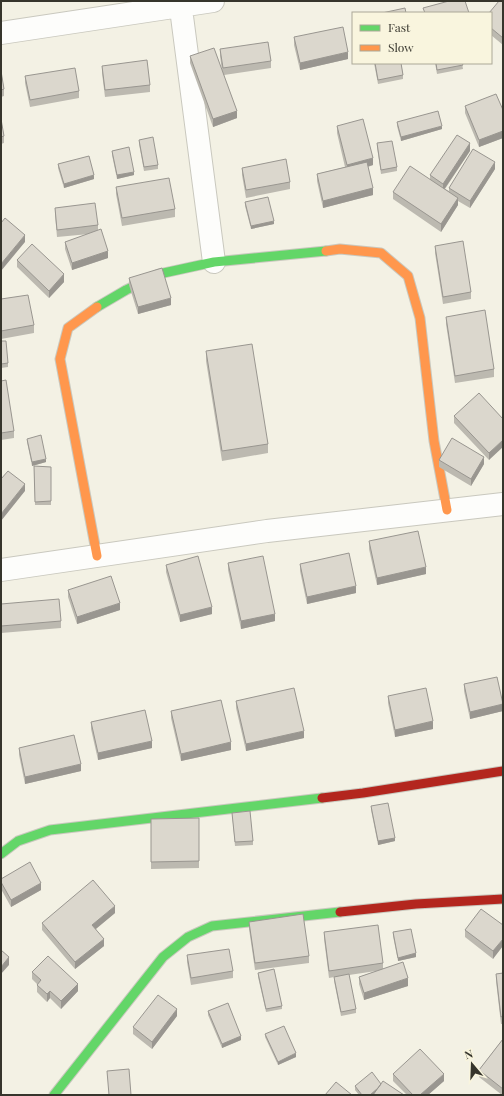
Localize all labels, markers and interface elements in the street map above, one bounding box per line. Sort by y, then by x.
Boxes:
legend [352,12,492,64]
text: Fast [388,19,411,35]
text: Slow [388,39,414,55]
north arrow [452,1044,492,1084]
text: N [462,1046,475,1062]

